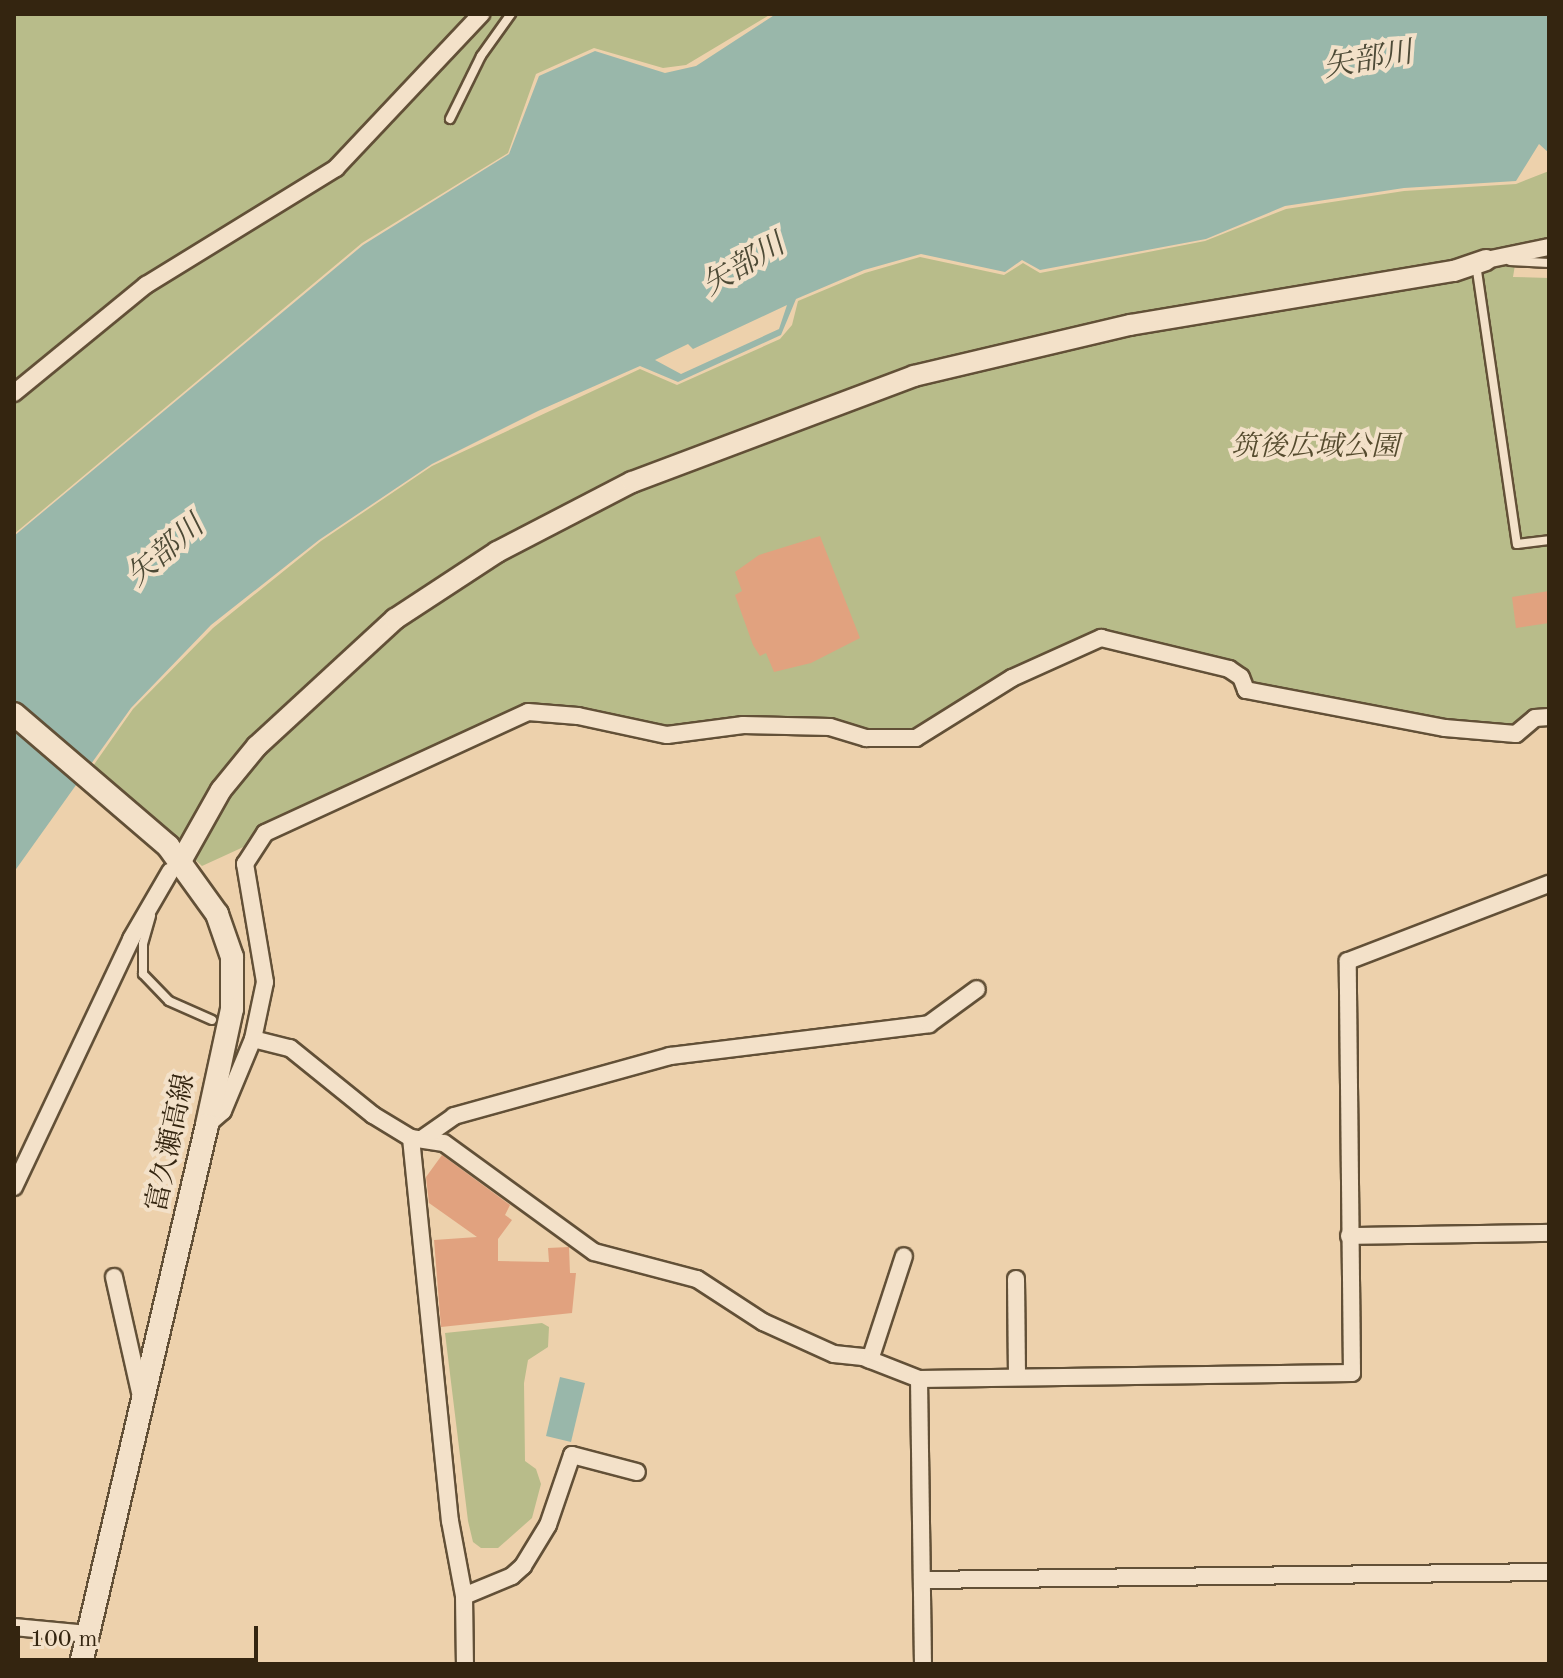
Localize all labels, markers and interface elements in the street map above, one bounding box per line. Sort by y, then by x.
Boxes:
water label: 矢部川 [1321,35,1415,87]
water label: 矢部川 [696,227,792,305]
park label: 筑後広域公園 [1231,431,1399,465]
water label: 矢部川 [120,509,212,595]
street label: 富久瀬高線 [141,1071,203,1215]
scale bar [20,1610,262,1660]
text: 100 m [30,1628,98,1652]

